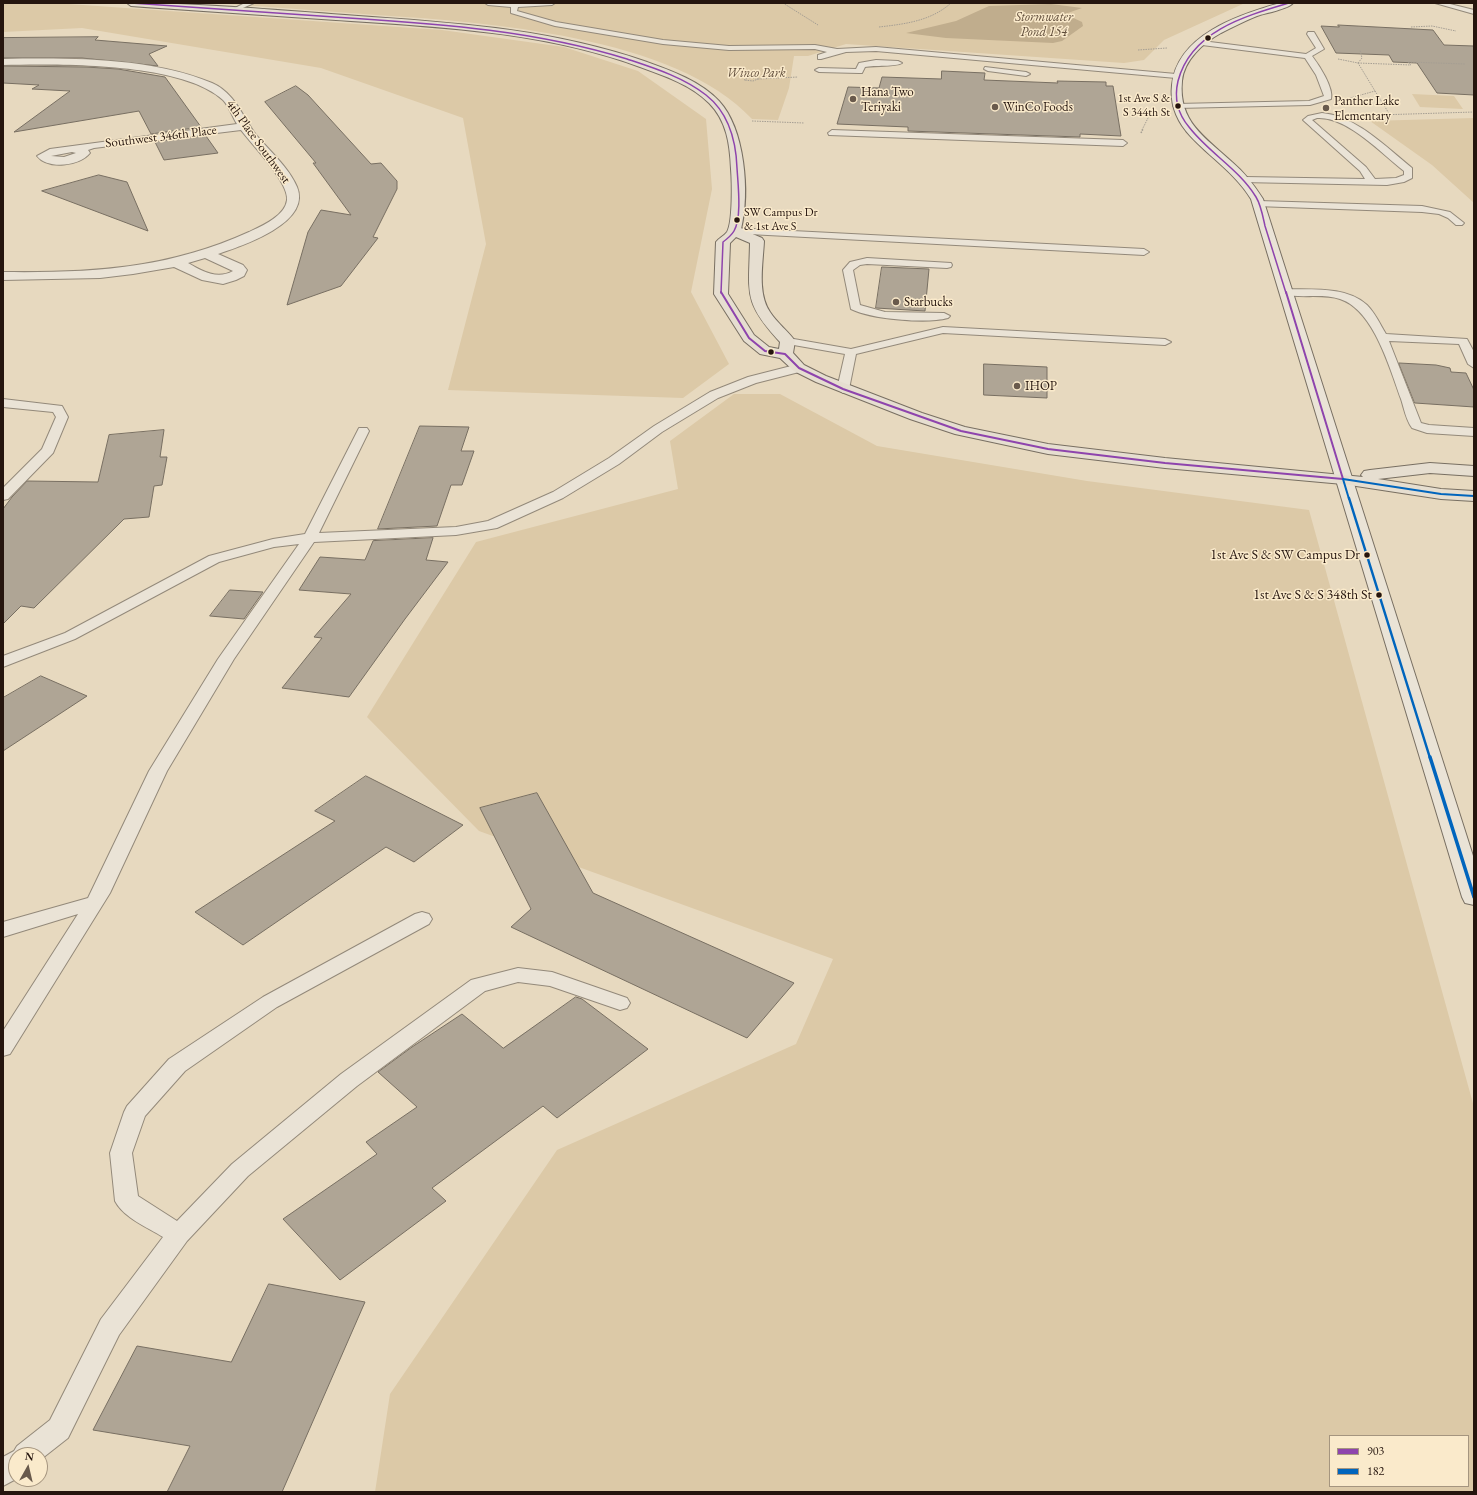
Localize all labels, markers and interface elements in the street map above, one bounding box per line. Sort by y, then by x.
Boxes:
water label: Stormwater Pond 154 [1015,9,1073,40]
unlabelled marker [1203,33,1213,43]
park label: Winco Park [726,65,786,81]
place label: Hana Two Teriyaki [861,84,914,115]
place label: 1st Ave S & S 344th St [1118,92,1170,120]
place label: Panther Lake Elementary [1334,93,1399,124]
marker: Hana Two Teriyaki [848,94,858,104]
street label: 4th Place Southwest [222,97,294,187]
place label: WinCo Foods [1003,99,1073,115]
marker: 1st Ave S & S 344th St [1173,101,1183,111]
marker: WinCo Foods [990,102,1000,112]
marker: Panther Lake Elementary [1321,103,1331,113]
street label: Southwest 346th Place [104,122,218,152]
place label: SW Campus Dr & 1st Ave S [744,206,817,234]
marker: SW Campus Dr & 1st Ave S [732,215,742,225]
place label: Starbucks [904,294,953,310]
marker: Starbucks [891,297,901,307]
unlabelled marker [766,347,776,357]
place label: IHOP [1025,378,1057,394]
marker: IHOP [1012,381,1022,391]
place label: 1st Ave S & SW Campus Dr [1210,547,1360,563]
marker: 1st Ave S & SW Campus Dr [1362,550,1372,560]
place label: 1st Ave S & S 348th St [1253,587,1372,603]
marker: 1st Ave S & S 348th St [1374,590,1384,600]
legend [1329,1435,1469,1487]
text: 903 [1367,1443,1384,1459]
north arrow [8,1447,48,1487]
text: N [24,1449,35,1464]
text: 182 [1367,1463,1384,1479]

